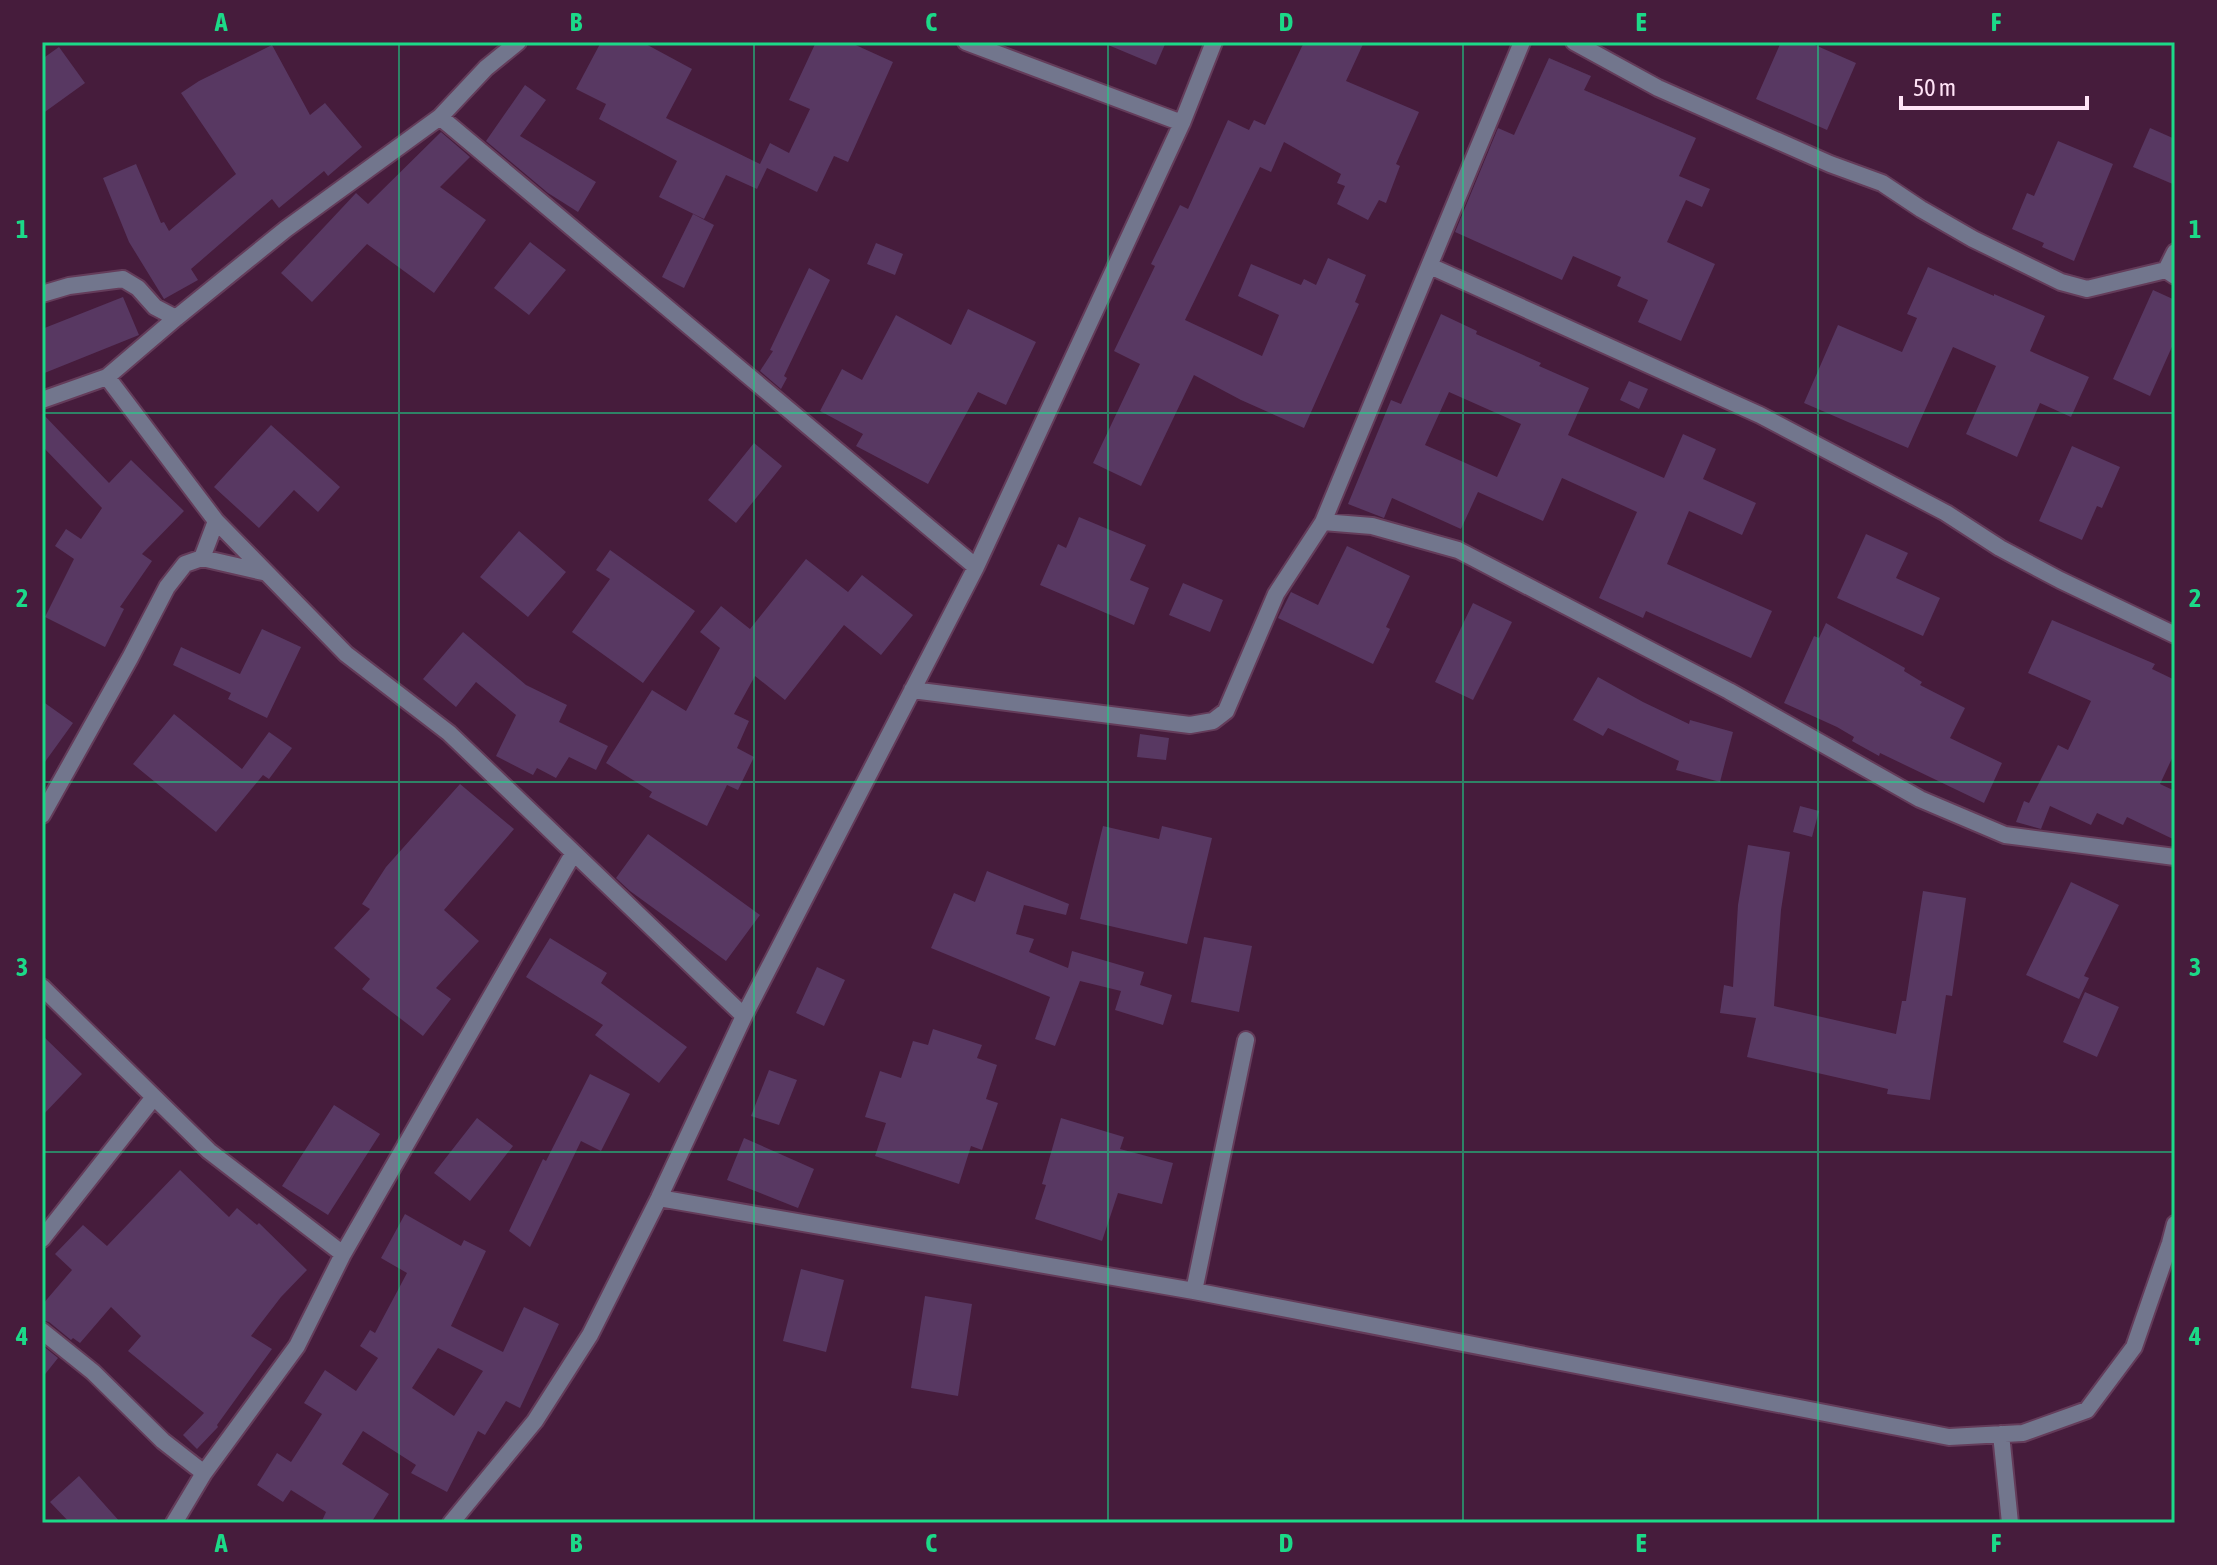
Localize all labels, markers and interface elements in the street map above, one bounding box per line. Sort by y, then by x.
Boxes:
text: A [214,7,228,37]
text: B [570,7,583,37]
text: C [925,7,937,37]
text: D [1279,7,1293,37]
text: E [1635,7,1647,37]
text: F [1991,7,2002,37]
scale bar [1901,60,2087,110]
text: 50 m [1913,74,1956,101]
text: 1 [16,214,28,244]
text: 1 [2189,214,2201,244]
text: 2 [16,583,28,613]
text: 2 [2189,583,2201,613]
text: 3 [16,952,28,982]
text: 3 [2189,952,2201,982]
text: 4 [15,1321,28,1351]
text: 4 [2188,1321,2201,1351]
text: A [214,1528,228,1558]
text: B [570,1528,583,1558]
text: C [925,1528,937,1558]
text: D [1279,1528,1293,1558]
text: E [1635,1528,1647,1558]
text: F [1991,1528,2002,1558]

